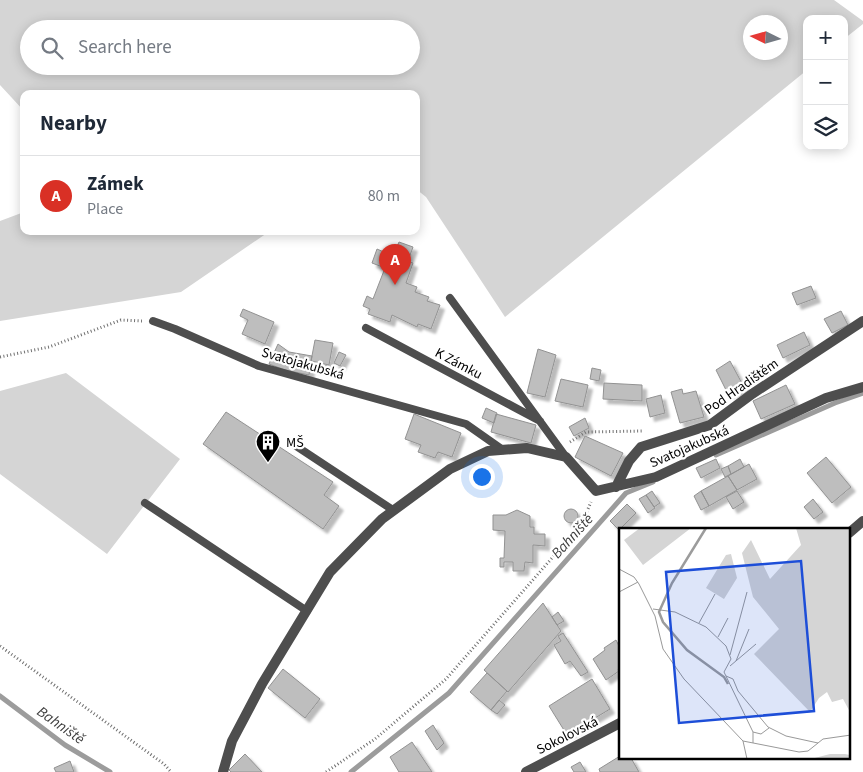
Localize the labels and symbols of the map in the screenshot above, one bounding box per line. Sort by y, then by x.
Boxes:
north arrow [743,15,788,60]
pin: A [379,244,411,285]
street label: Svatojakubská [259,343,346,385]
street label: K Zámku [431,343,486,385]
street label: Pod Hradištěm [700,354,783,420]
street label: Svatojakubská [646,420,732,473]
building icon: MŠ [255,429,281,463]
place label: MŠ [286,433,304,453]
your location [469,464,495,490]
water label: Bahniště [547,509,599,563]
inset map [619,528,850,760]
water label: Bahniště [33,701,89,750]
street label: Sokolovská [533,712,602,760]

